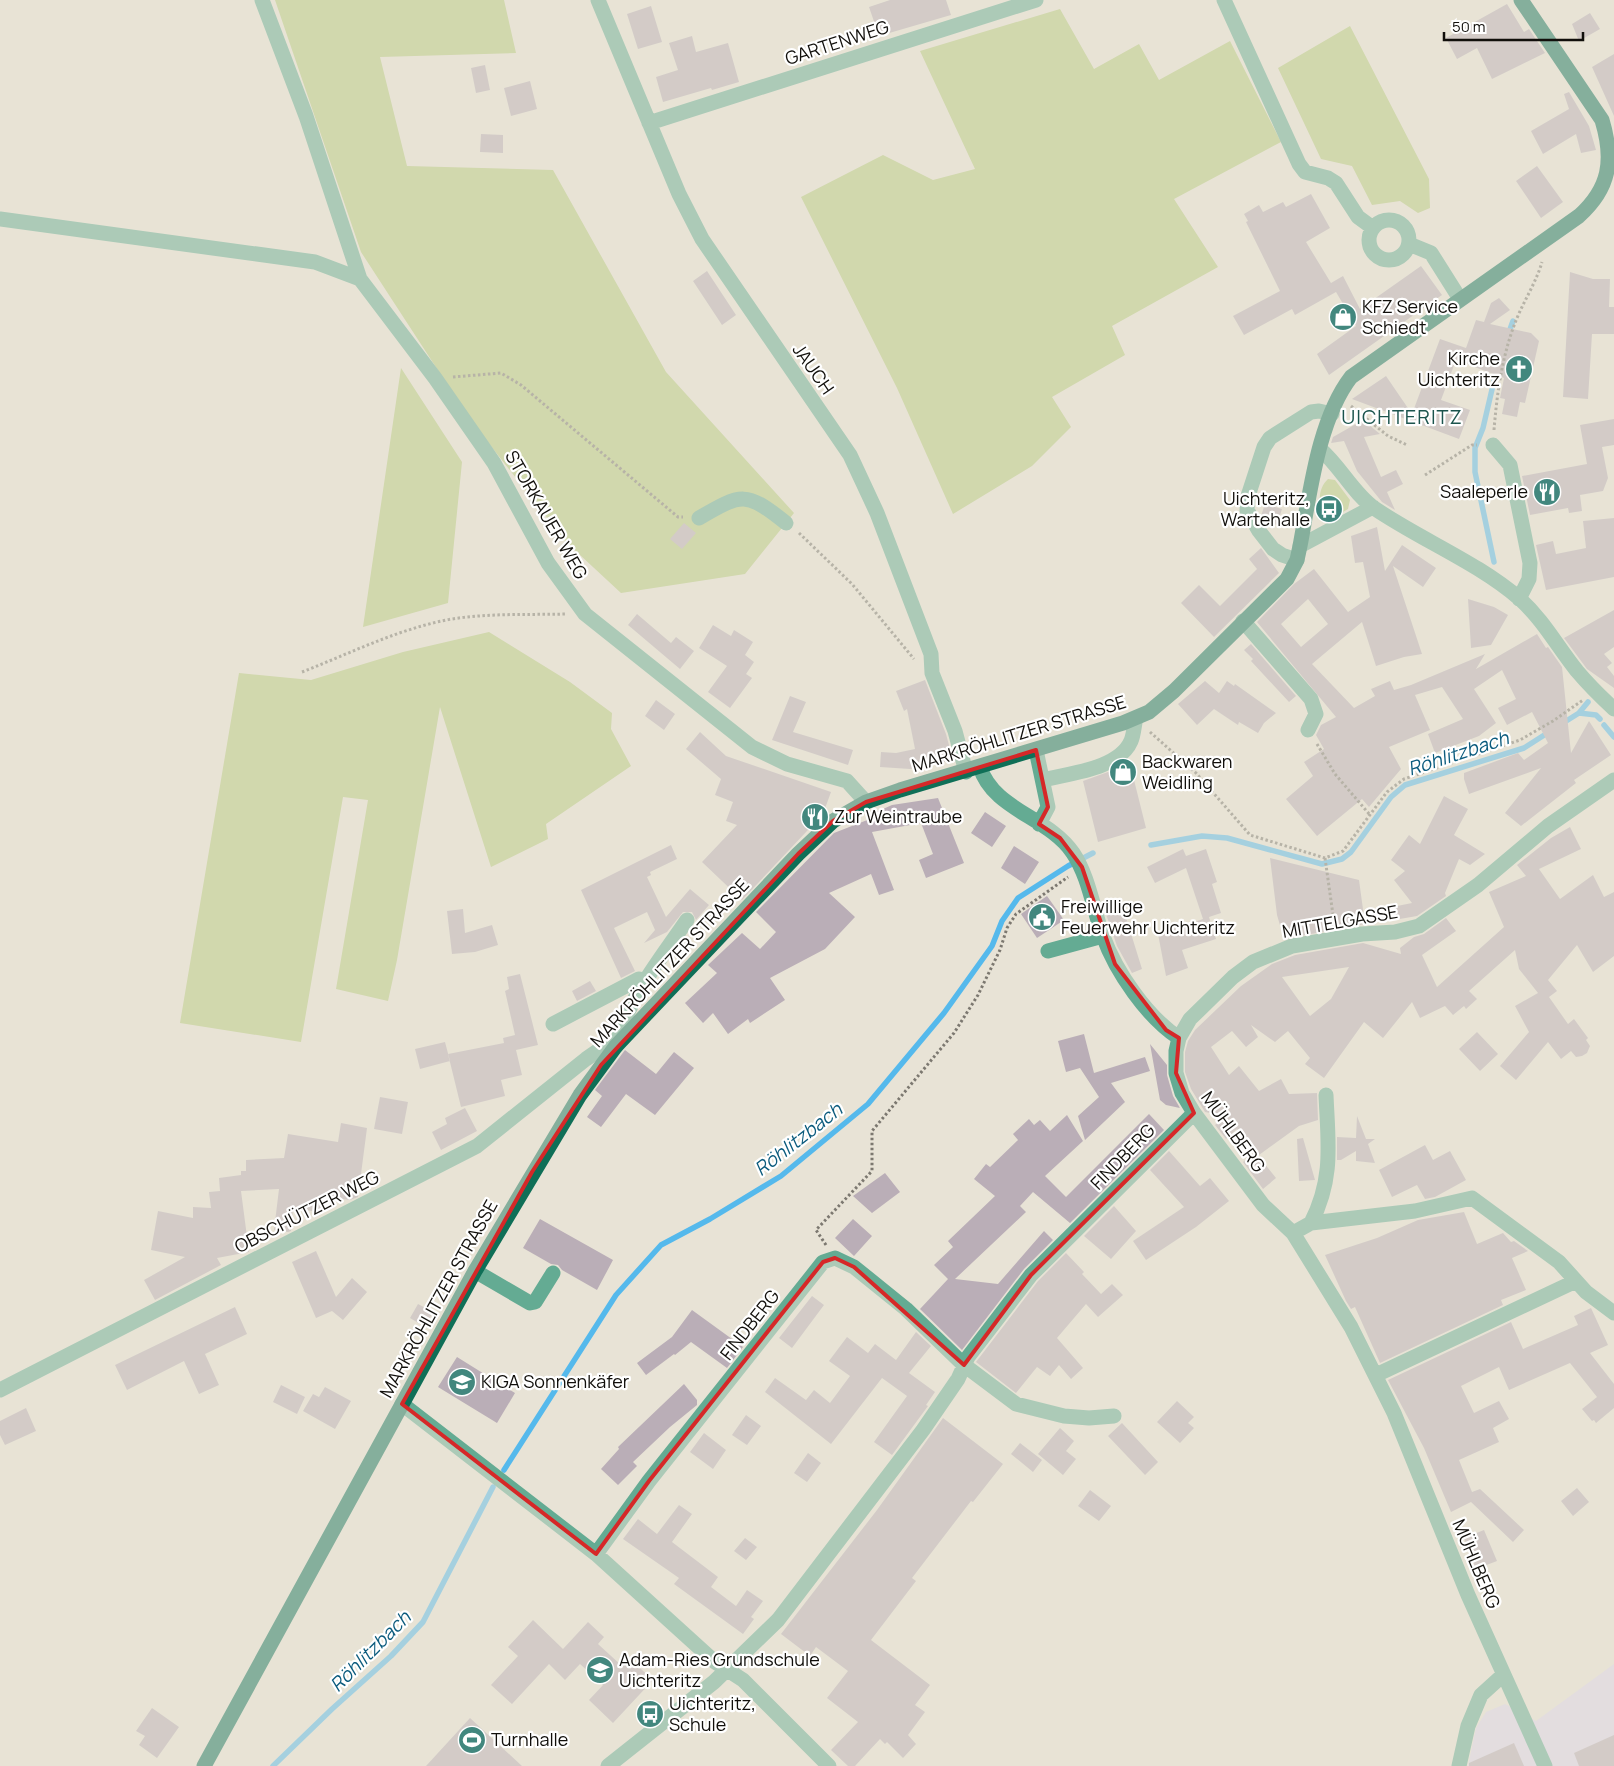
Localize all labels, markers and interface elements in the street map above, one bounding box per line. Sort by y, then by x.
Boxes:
scale bar [1444,10,1583,42]
street label: GARTENWEG [782,14,892,70]
text: 50 m [1452,16,1486,37]
place label: KFZ Service Schiedt [1362,294,1458,339]
shop icon: KFZ Service Schiedt [1328,302,1358,332]
street label: JAUCH [788,338,840,399]
place label: Kirche Uichteritz [1418,346,1500,391]
church icon: Kirche Uichteritz [1504,354,1534,384]
district label: UICHTERITZ [1341,403,1463,430]
street label: STORKAUER WEG [500,446,594,584]
restaurant icon: Saaleperle [1532,477,1562,507]
place label: Saaleperle [1440,479,1528,503]
place label: Uichteritz, Wartehalle [1220,486,1310,531]
bus stop icon: Uichteritz, Wartehalle [1314,494,1344,524]
street label: MARKRÖHLITZER STRASSE [909,689,1129,777]
water label: Röhlitzbach [1404,724,1512,782]
place label: Backwaren Weidling [1142,749,1232,794]
shop icon: Backwaren Weidling [1108,757,1138,787]
restaurant icon: Zur Weintraube [800,802,830,832]
place label: Zur Weintraube [834,804,962,828]
street label: MARKRÖHLITZER STRASSE [585,873,754,1052]
place label: Freiwillige Feuerwehr Uichteritz [1061,894,1235,939]
street label: MITTELGASSE [1280,899,1400,943]
public building icon: Freiwillige Feuerwehr Uichteritz [1027,902,1057,932]
street label: MÜHLBERG [1196,1086,1272,1177]
water label: Röhlitzbach [749,1096,848,1181]
street label: FINDBERG [1085,1118,1160,1194]
street label: OBSCHÜTZER WEG [230,1164,383,1258]
street label: MARKRÖHLITZER STRASSE [374,1195,503,1402]
street label: FINDBERG [714,1284,784,1364]
school or university icon: KIGA Sonnenkäfer [447,1367,477,1397]
place label: KIGA Sonnenkäfer [481,1369,630,1393]
street label: MÜHLBERG [1447,1515,1507,1612]
water label: Röhlitzbach [324,1604,417,1697]
place label: Adam-Ries Grundschule Uichteritz [619,1647,820,1692]
school or university icon: Adam-Ries Grundschule Uichteritz [585,1655,615,1685]
place label: Uichteritz, Schule [669,1691,756,1736]
bus stop icon: Uichteritz, Schule [635,1699,665,1729]
sports icon: Turnhalle [457,1725,487,1755]
place label: Turnhalle [491,1727,568,1751]

